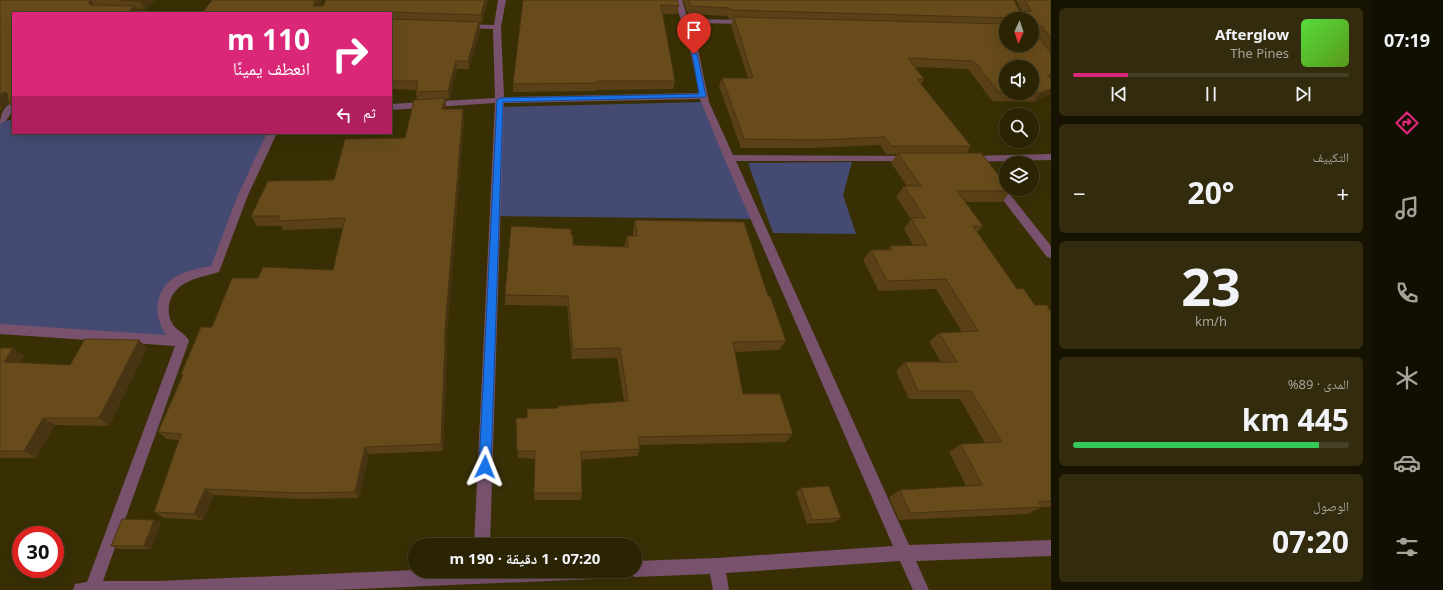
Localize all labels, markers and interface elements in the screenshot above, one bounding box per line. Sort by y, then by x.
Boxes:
north arrow [999,12,1039,52]
map controls [999,12,1039,196]
pin [677,13,711,54]
icon: arrive [683,19,705,41]
text: 110 m [227,20,310,58]
text: Afterglow [1215,24,1289,44]
icon: right [324,28,376,80]
text: 07:19 [1384,28,1430,52]
text: The Pines [1230,44,1289,62]
text: انعطف يمينًا [233,56,310,80]
button: sound [999,60,1039,100]
icon: previous [1108,83,1130,105]
icon: pause [1200,83,1222,105]
icon: next [1292,83,1314,105]
text: ثم [363,102,376,122]
icon: left [333,104,355,126]
button: search [999,108,1039,148]
icon: directions [1393,109,1421,137]
text: التكييف [1313,148,1349,166]
button: layers [999,156,1039,196]
text: 20° [1187,172,1235,213]
text: − [1073,178,1086,208]
text: + [1336,178,1349,208]
icon: music [1393,194,1421,222]
text: 23 [1181,250,1241,321]
icon: phone [1393,279,1421,307]
text: km/h [1195,312,1227,330]
icon: climate [1393,364,1421,392]
text: المدى · 89% [1288,375,1349,393]
text: 445 km [1242,399,1349,440]
position arrow [464,446,506,488]
icon: car [1393,449,1421,477]
text: الوصول [1313,497,1349,515]
text: 07:20 [1272,521,1349,562]
speed limit sign: 30 [12,526,64,578]
icon: filters [1393,533,1421,561]
text: 07:20 · 1 دقيقة · 190 m [450,548,600,568]

